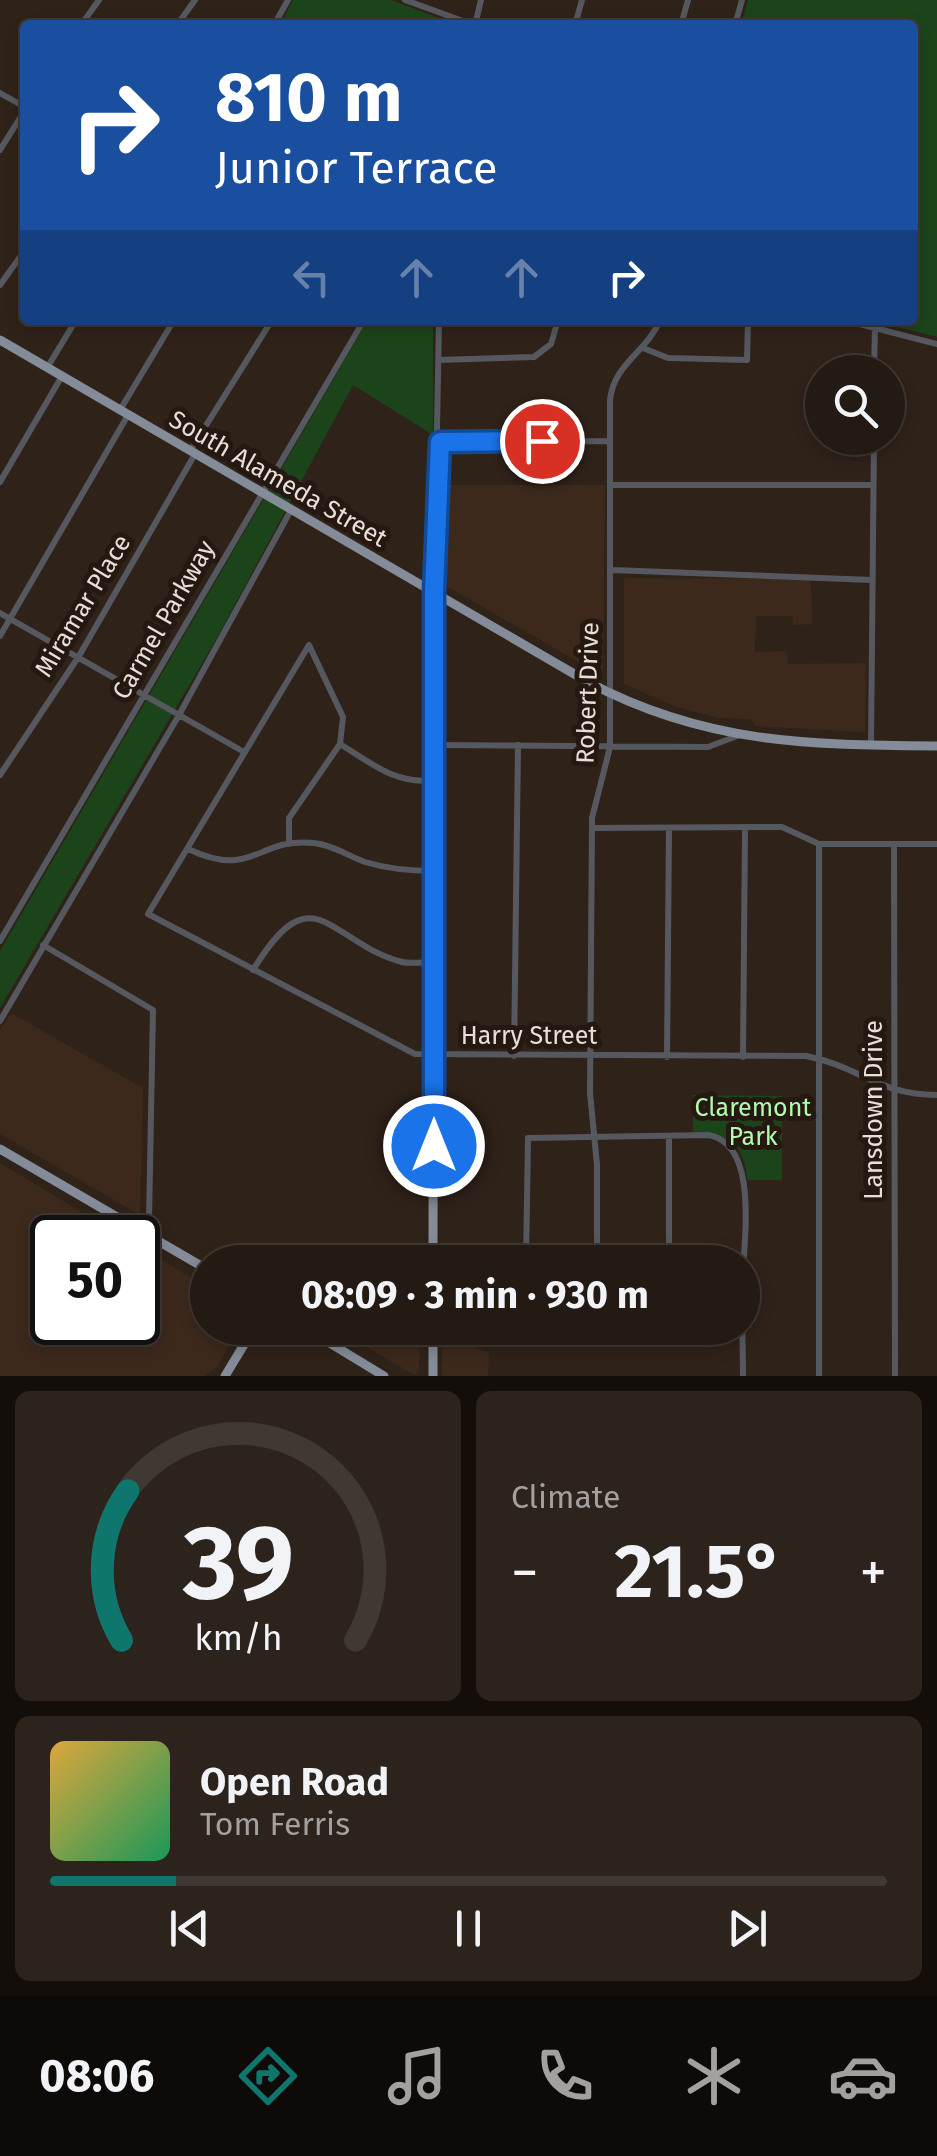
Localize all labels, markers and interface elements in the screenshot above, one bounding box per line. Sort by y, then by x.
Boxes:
text: 810 m [215,56,403,140]
icon: right [50,60,180,190]
text: Junior Terrace [215,141,498,195]
icon: left [284,250,339,305]
icon: ahead [389,250,444,305]
icon: ahead [494,250,549,305]
icon: right [599,250,654,305]
map controls [805,355,905,455]
button: search [805,355,905,455]
pin [500,399,585,484]
street label: South Alameda Street [164,404,393,554]
icon: arrive [515,414,570,469]
street label: Miramar Place [29,530,137,682]
street label: Carmel Parkway [106,535,222,705]
street label: Robert Drive [571,622,605,764]
street label: Lansdown Drive [859,1020,889,1200]
street label: Harry Street [461,1021,598,1051]
park label: Claremont Park [695,1093,812,1152]
position arrow [382,1094,486,1198]
speed limit sign: 50 [30,1215,160,1345]
text: 08:09 · 3 min · 930 m [301,1272,649,1318]
text: Climate [511,1478,620,1516]
text: 39 [181,1501,294,1626]
text: 21.5° [614,1527,784,1617]
text: − [511,1540,539,1606]
text: + [860,1540,887,1606]
text: km/h [194,1617,282,1659]
text: Open Road [200,1759,389,1805]
text: Tom Ferris [200,1805,350,1843]
icon: previous [162,1901,217,1956]
icon: pause [441,1901,496,1956]
icon: next [720,1901,775,1956]
icon: directions [233,2041,303,2111]
icon: music [382,2041,452,2111]
icon: phone [530,2041,600,2111]
icon: climate [679,2041,749,2111]
icon: car [828,2041,898,2111]
text: 08:06 [39,2049,154,2103]

